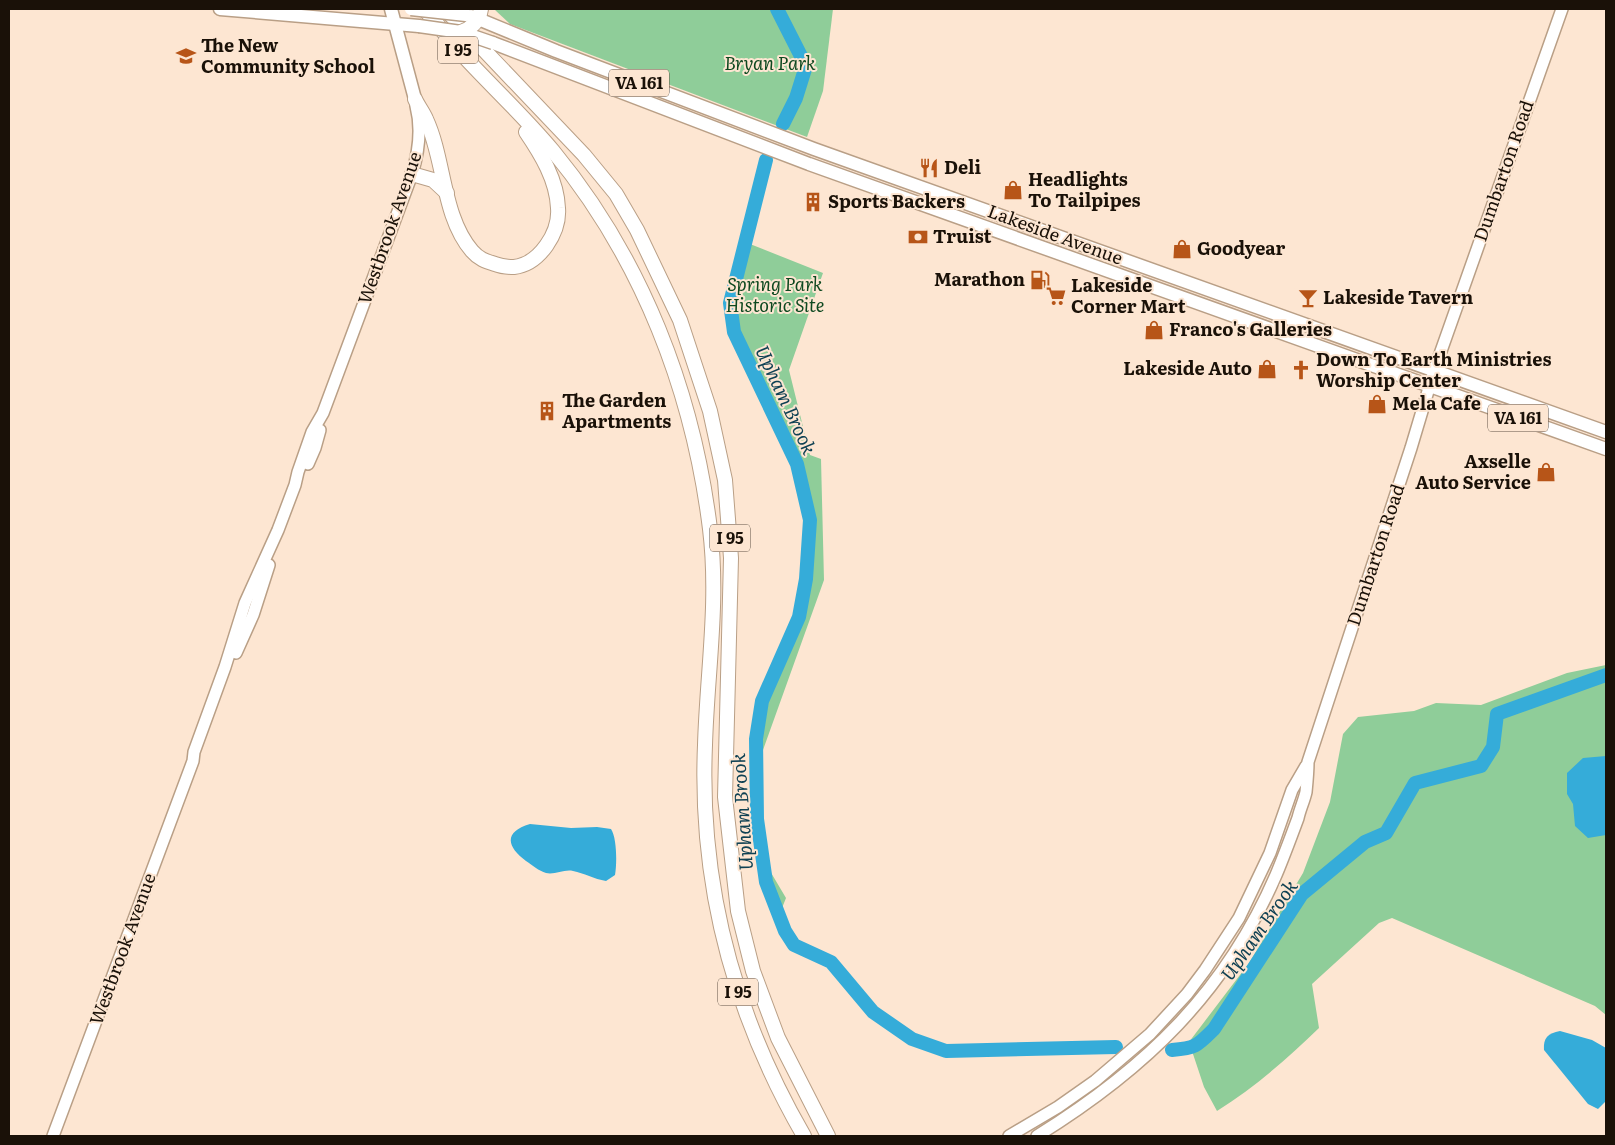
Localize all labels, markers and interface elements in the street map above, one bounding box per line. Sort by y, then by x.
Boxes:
place label: The New Community School [201,31,376,79]
road number: I 95 [438,36,478,64]
school or university icon: The New Community School [175,45,197,67]
park label: Bryan Park [724,49,816,76]
road number: VA 161 [609,70,669,96]
street label: Dumbarton Road [1466,96,1539,245]
street label: Westbrook Avenue [350,147,427,308]
place label: Deli [944,153,982,180]
restaurant icon: Deli [918,157,940,179]
place label: Headlights To Tailpipes [1028,165,1141,213]
shop icon: Headlights To Tailpipes [1002,179,1024,201]
place label: Sports Backers [828,187,965,214]
building icon: Sports Backers [802,191,824,213]
street label: Lakeside Avenue [984,197,1127,271]
place label: Truist [933,222,992,249]
bank icon: Truist [907,226,929,248]
place label: Goodyear [1197,234,1285,261]
shop icon: Goodyear [1171,238,1193,260]
place label: Marathon [934,265,1025,292]
fuel station icon: Marathon [1029,269,1051,291]
park label: Spring Park Historic Site [726,270,824,318]
place label: Lakeside Corner Mart [1071,271,1186,319]
place label: Lakeside Tavern [1323,283,1474,310]
supermarket icon: Lakeside Corner Mart [1045,285,1067,307]
bar icon: Lakeside Tavern [1297,287,1319,309]
place label: Franco's Galleries [1169,315,1332,342]
shop icon: Franco's Galleries [1143,319,1165,341]
water label: Upham Brook [749,340,825,459]
place label: Down To Earth Ministries Worship Center [1316,345,1551,393]
place label: Lakeside Auto [1123,354,1252,381]
shop icon: Lakeside Auto [1256,358,1278,380]
church icon: Down To Earth Ministries Worship Center [1290,359,1312,381]
place label: The Garden Apartments [562,386,671,434]
place label: Mela Cafe [1392,389,1481,416]
shop icon: Mela Cafe [1366,393,1388,415]
building icon: The Garden Apartments [536,400,558,422]
road number: VA 161 [1488,404,1548,432]
place label: Axselle Auto Service [1415,447,1531,495]
shop icon: Axselle Auto Service [1535,461,1557,483]
street label: Dumbarton Road [1339,480,1410,629]
road number: I 95 [710,524,750,552]
water label: Upham Brook [723,752,759,872]
street label: Westbrook Avenue [82,869,162,1028]
water label: Upham Brook [1213,873,1304,986]
road number: I 95 [718,979,758,1006]

